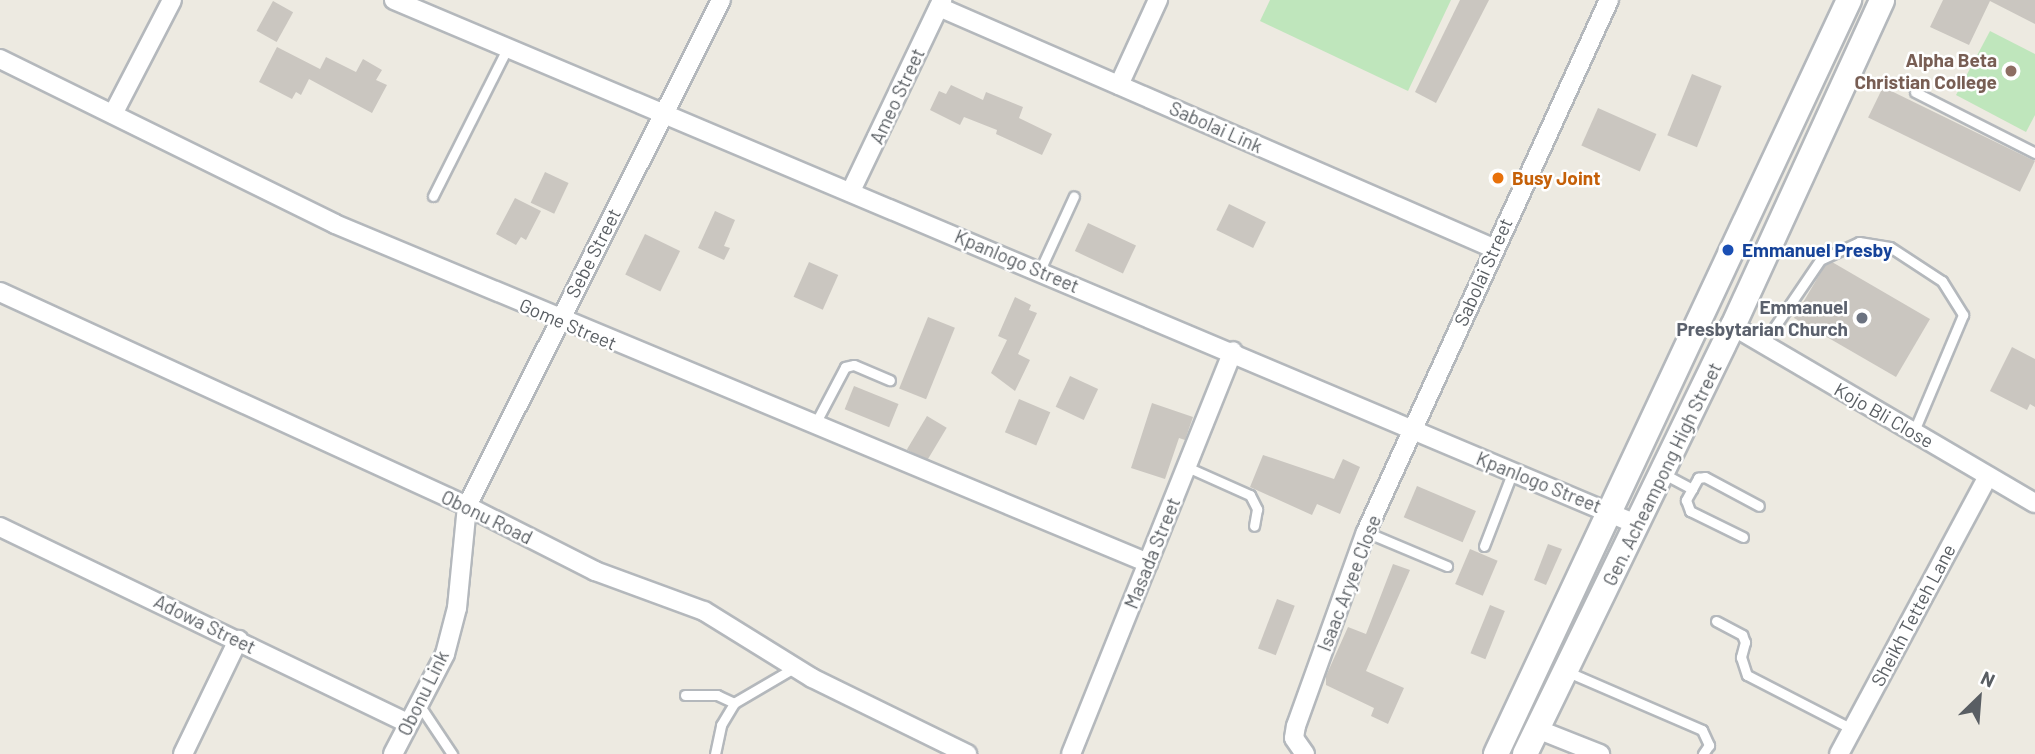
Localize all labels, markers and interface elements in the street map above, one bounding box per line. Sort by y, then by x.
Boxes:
street label: Ameo Street [865,44,929,148]
place label: Alpha Beta Christian College [1854,49,1997,93]
marker: Alpha Beta Christian College [2003,63,2019,79]
street label: Sabolai Link [1166,96,1266,158]
place label: Busy Joint [1512,167,1600,189]
marker: Busy Joint [1490,170,1506,186]
street label: Sebe Street [561,204,625,302]
street label: Sabolai Street [1449,214,1517,330]
street label: Kpanlogo Street [951,225,1083,297]
place label: Emmanuel Presby [1742,239,1892,261]
marker: Emmanuel Presby [1720,242,1736,258]
street label: Gome Street [516,293,620,355]
place label: Emmanuel Presbytarian Church [1676,296,1848,340]
marker: Emmanuel Presbytarian Church [1854,310,1870,326]
street label: Gen. Acheampong High Street [1598,359,1726,589]
street label: Kojo Bli Close [1830,377,1938,453]
street label: Kpanlogo Street [1473,447,1605,517]
street label: Obonu Road [438,485,536,549]
street label: Masada Street [1119,494,1185,612]
street label: Isaac Aryee Close [1313,512,1385,654]
street label: Sheikh Tetteh Lane [1866,540,1960,690]
street label: Adowa Street [150,590,260,658]
street label: Obonu Link [393,647,453,739]
north arrow [1944,663,2014,733]
text: N [1977,665,1999,692]

